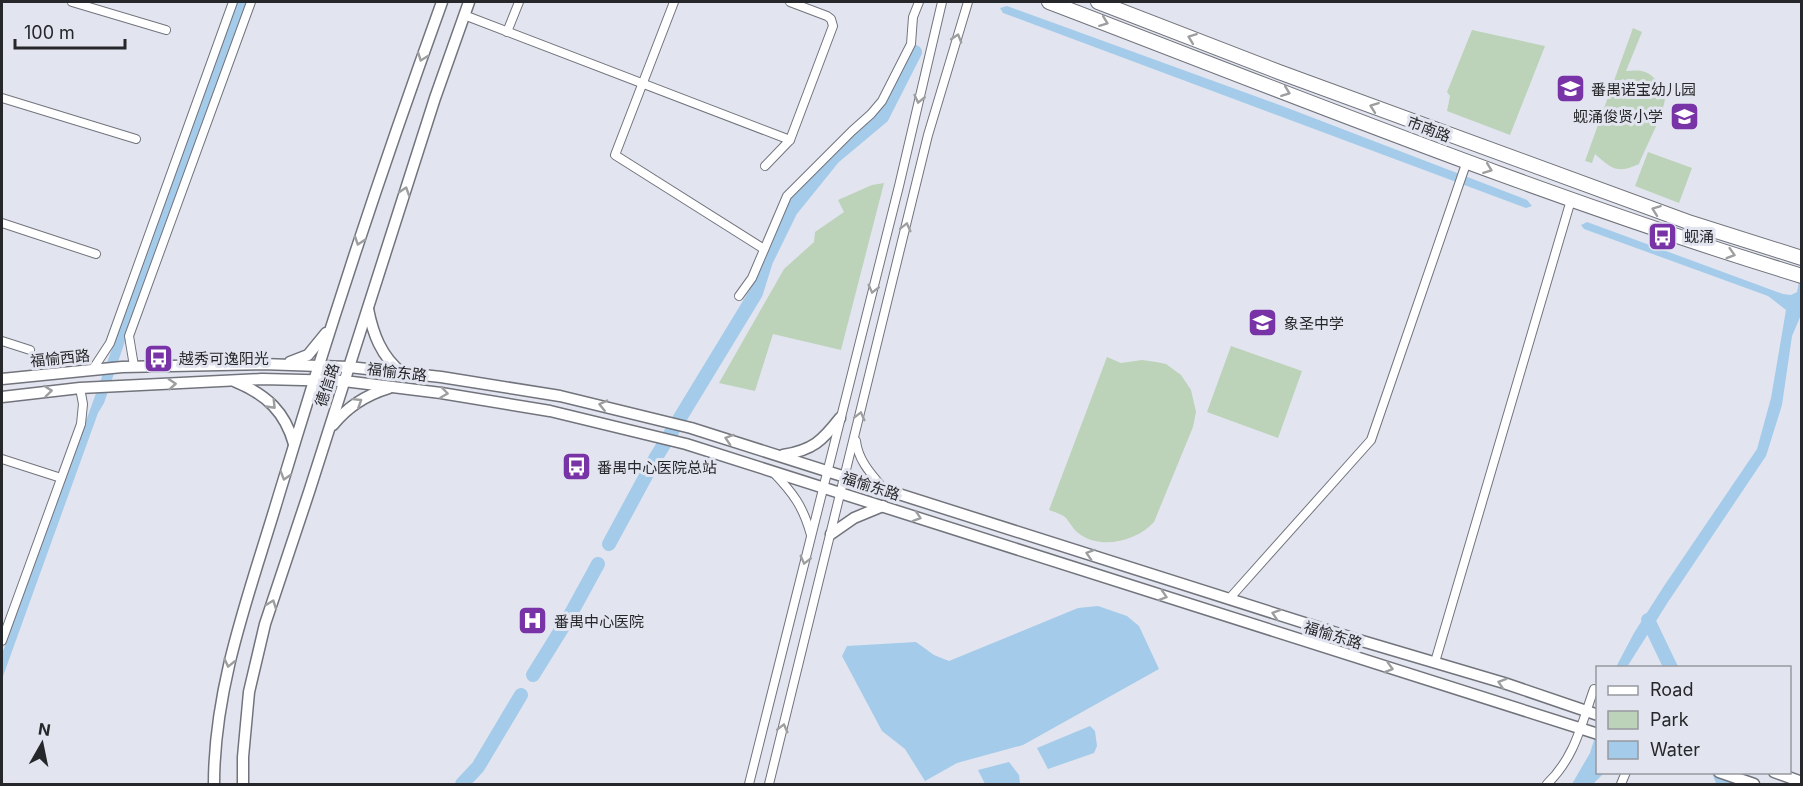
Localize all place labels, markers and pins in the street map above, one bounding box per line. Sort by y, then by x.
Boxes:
school or university icon: 番禺诺宝幼儿园 [1554,73,1586,105]
place label: 番禺诺宝幼儿园 [1591,80,1696,99]
school or university icon: 蚬涌俊贤小学 [1668,100,1700,132]
place label: 蚬涌俊贤小学 [1573,107,1663,126]
bus stop icon: 蚬涌 [1647,220,1679,252]
place label: 蚬涌 [1684,227,1714,246]
school or university icon: 象圣中学 [1247,307,1279,339]
place label: 象圣中学 [1284,314,1344,333]
bus stop icon: 越秀可逸阳光 [142,342,174,374]
place label: 越秀可逸阳光 [179,349,269,368]
bus stop icon: 番禺中心医院总站 [560,451,592,483]
place label: 番禺中心医院总站 [597,458,717,477]
hospital icon: 番禺中心医院 [517,605,549,637]
place label: 番禺中心医院 [554,612,644,631]

